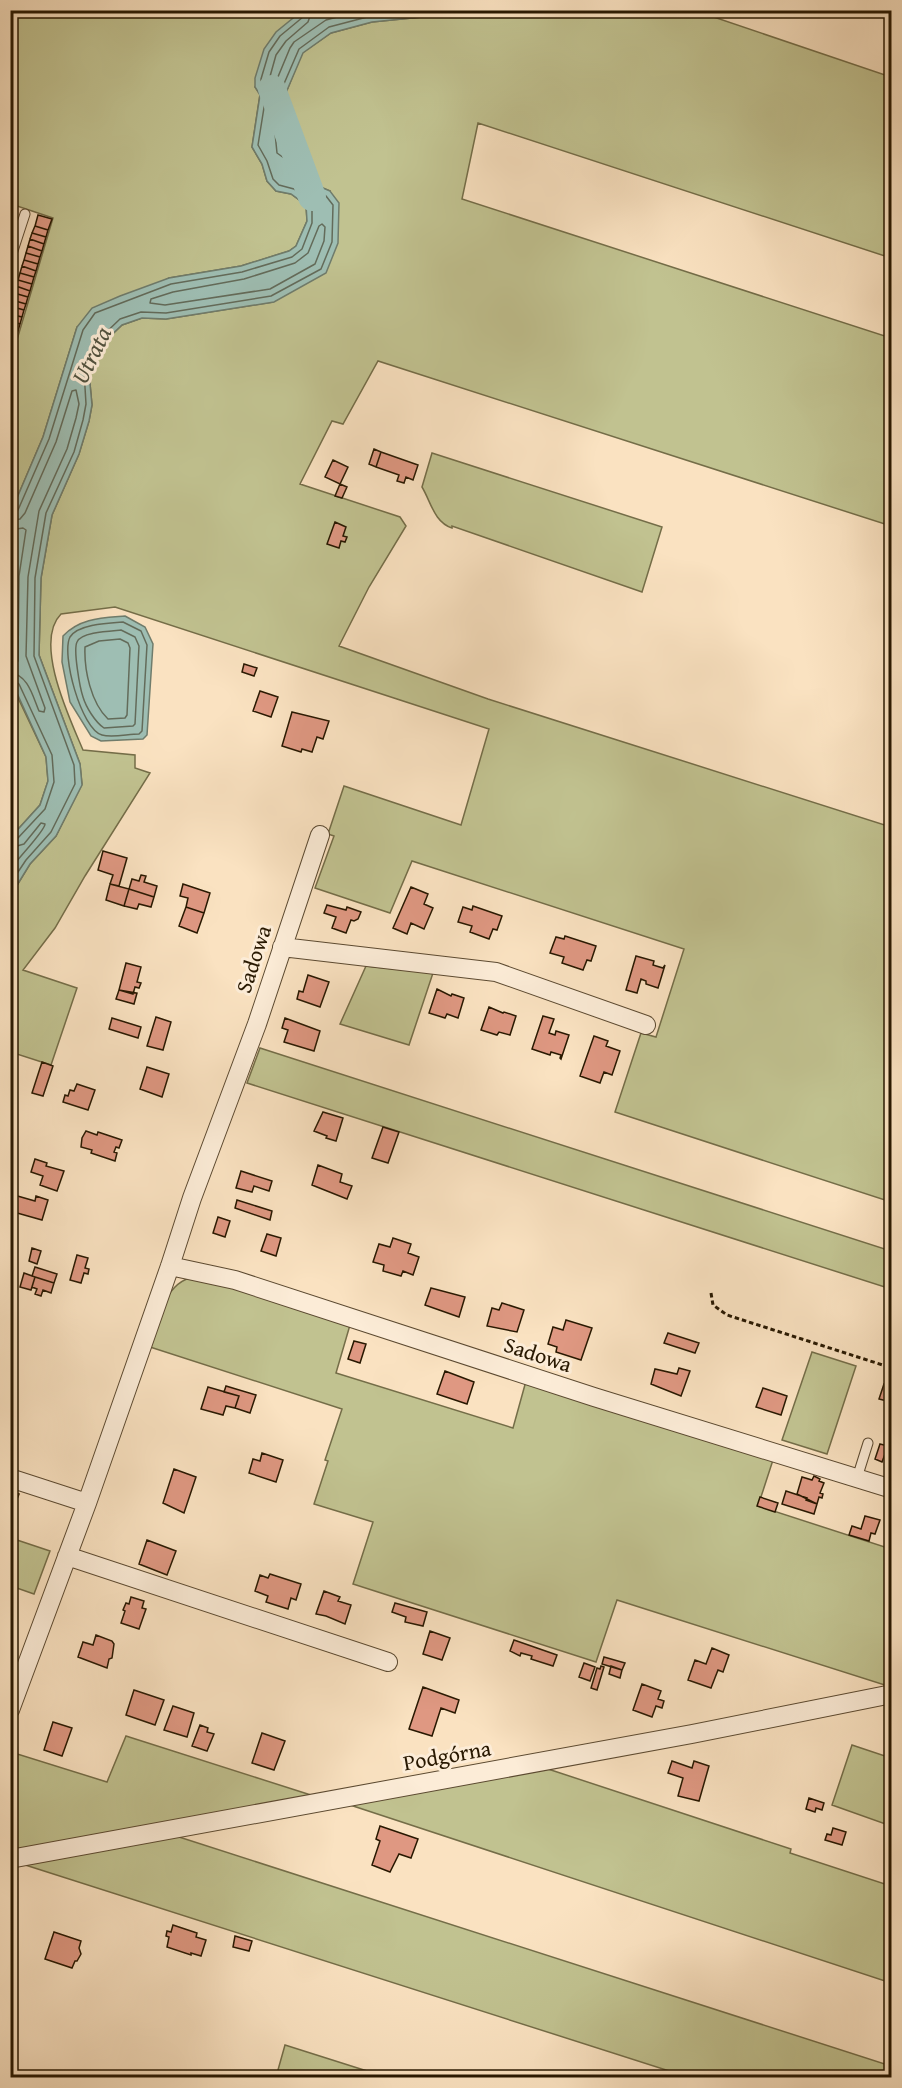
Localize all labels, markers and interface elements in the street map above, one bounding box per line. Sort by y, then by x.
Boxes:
water label: Utrata [62,320,120,390]
street label: Sadowa [227,920,279,997]
street label: Sadowa [500,1328,577,1380]
street label: Podgórna [400,1731,494,1778]

